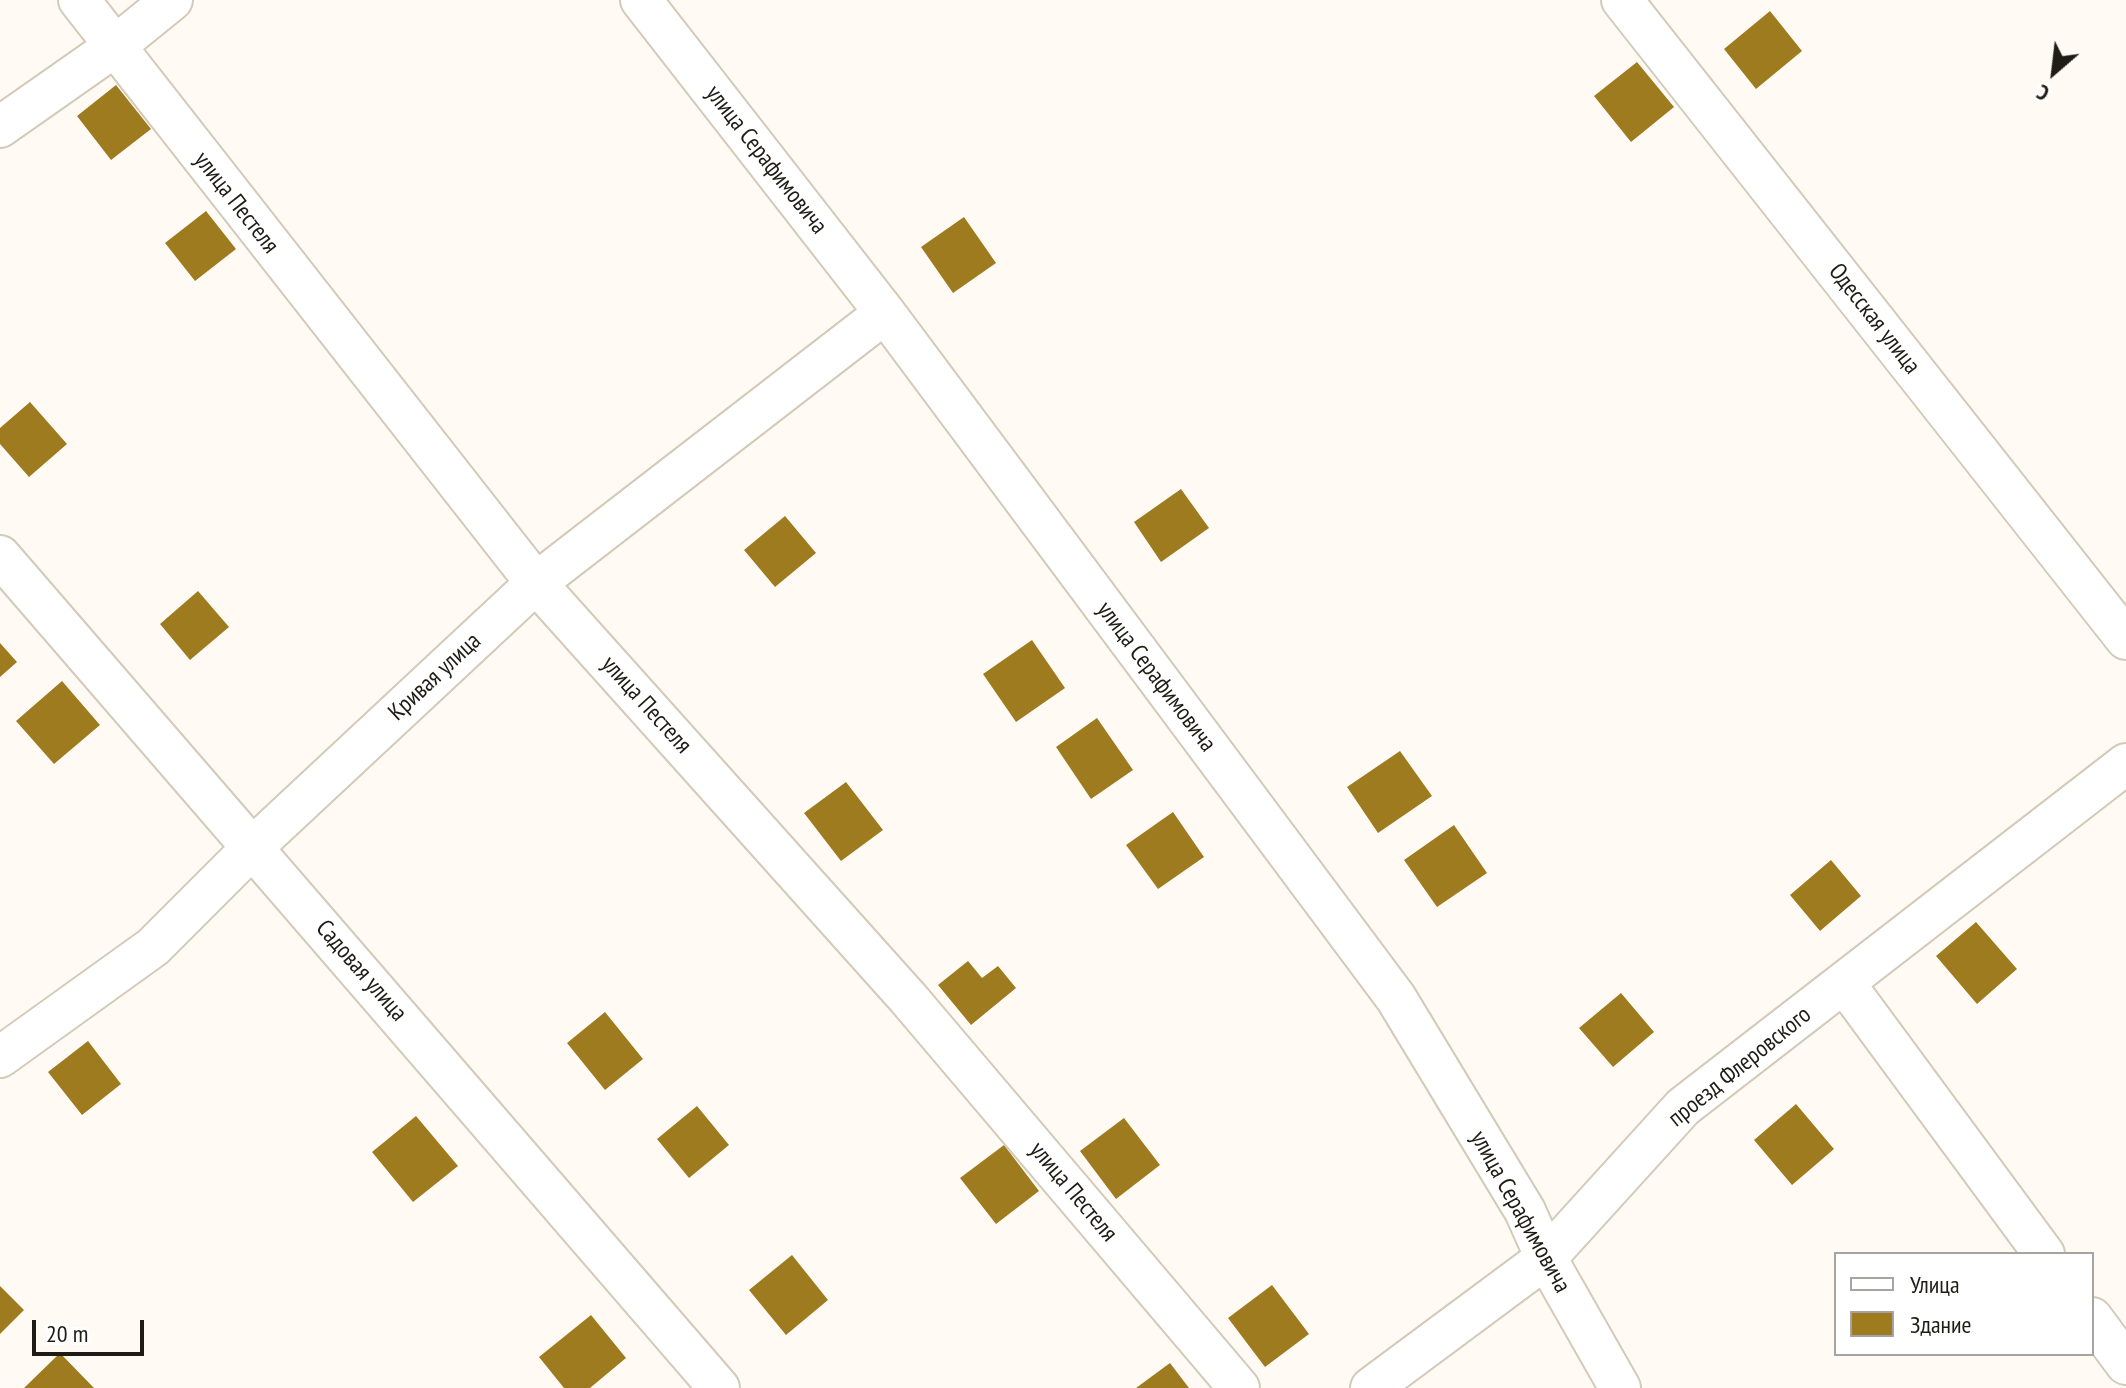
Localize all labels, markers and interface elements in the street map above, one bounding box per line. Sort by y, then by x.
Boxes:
north arrow [2014,32,2094,112]
text: С [2032,78,2054,108]
street label: улица Серафимовича [699,80,833,240]
street label: улица Пестеля [187,146,285,260]
street label: Одесская улица [1822,258,1926,380]
street label: улица Серафимовича [1090,596,1222,758]
street label: Кривая улица [383,627,487,727]
street label: улица Пестеля [595,650,697,760]
street label: Садовая улица [309,915,413,1027]
street label: проезд Флеровского [1663,1001,1817,1133]
street label: улица Серафимовича [1464,1126,1576,1298]
street label: улица Пестеля [1023,1136,1123,1248]
legend [1834,1252,2094,1356]
text: Улица [1910,1269,1960,1300]
scale bar [36,1304,148,1354]
text: Здание [1910,1309,1971,1340]
text: 20 m [46,1318,88,1349]

